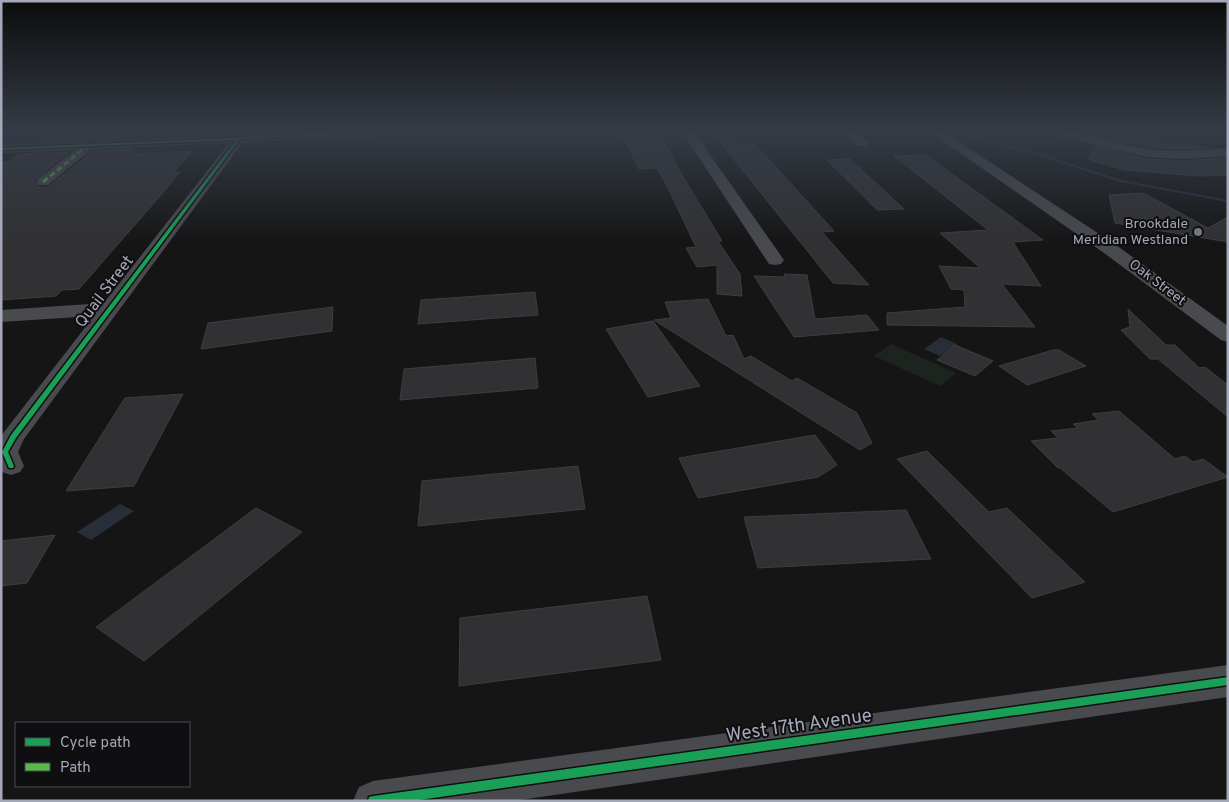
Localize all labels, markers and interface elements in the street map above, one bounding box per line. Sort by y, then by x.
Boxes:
place label: Brookdale Meridian Westland [1073,216,1188,249]
marker: Brookdale Meridian Westland [1192,226,1204,238]
street label: Quail Street [71,252,139,332]
street label: Oak Street [1125,256,1189,310]
street label: West 17th Avenue [725,704,873,748]
legend [15,722,190,787]
text: Cycle path [60,734,131,753]
text: Path [60,759,91,778]

